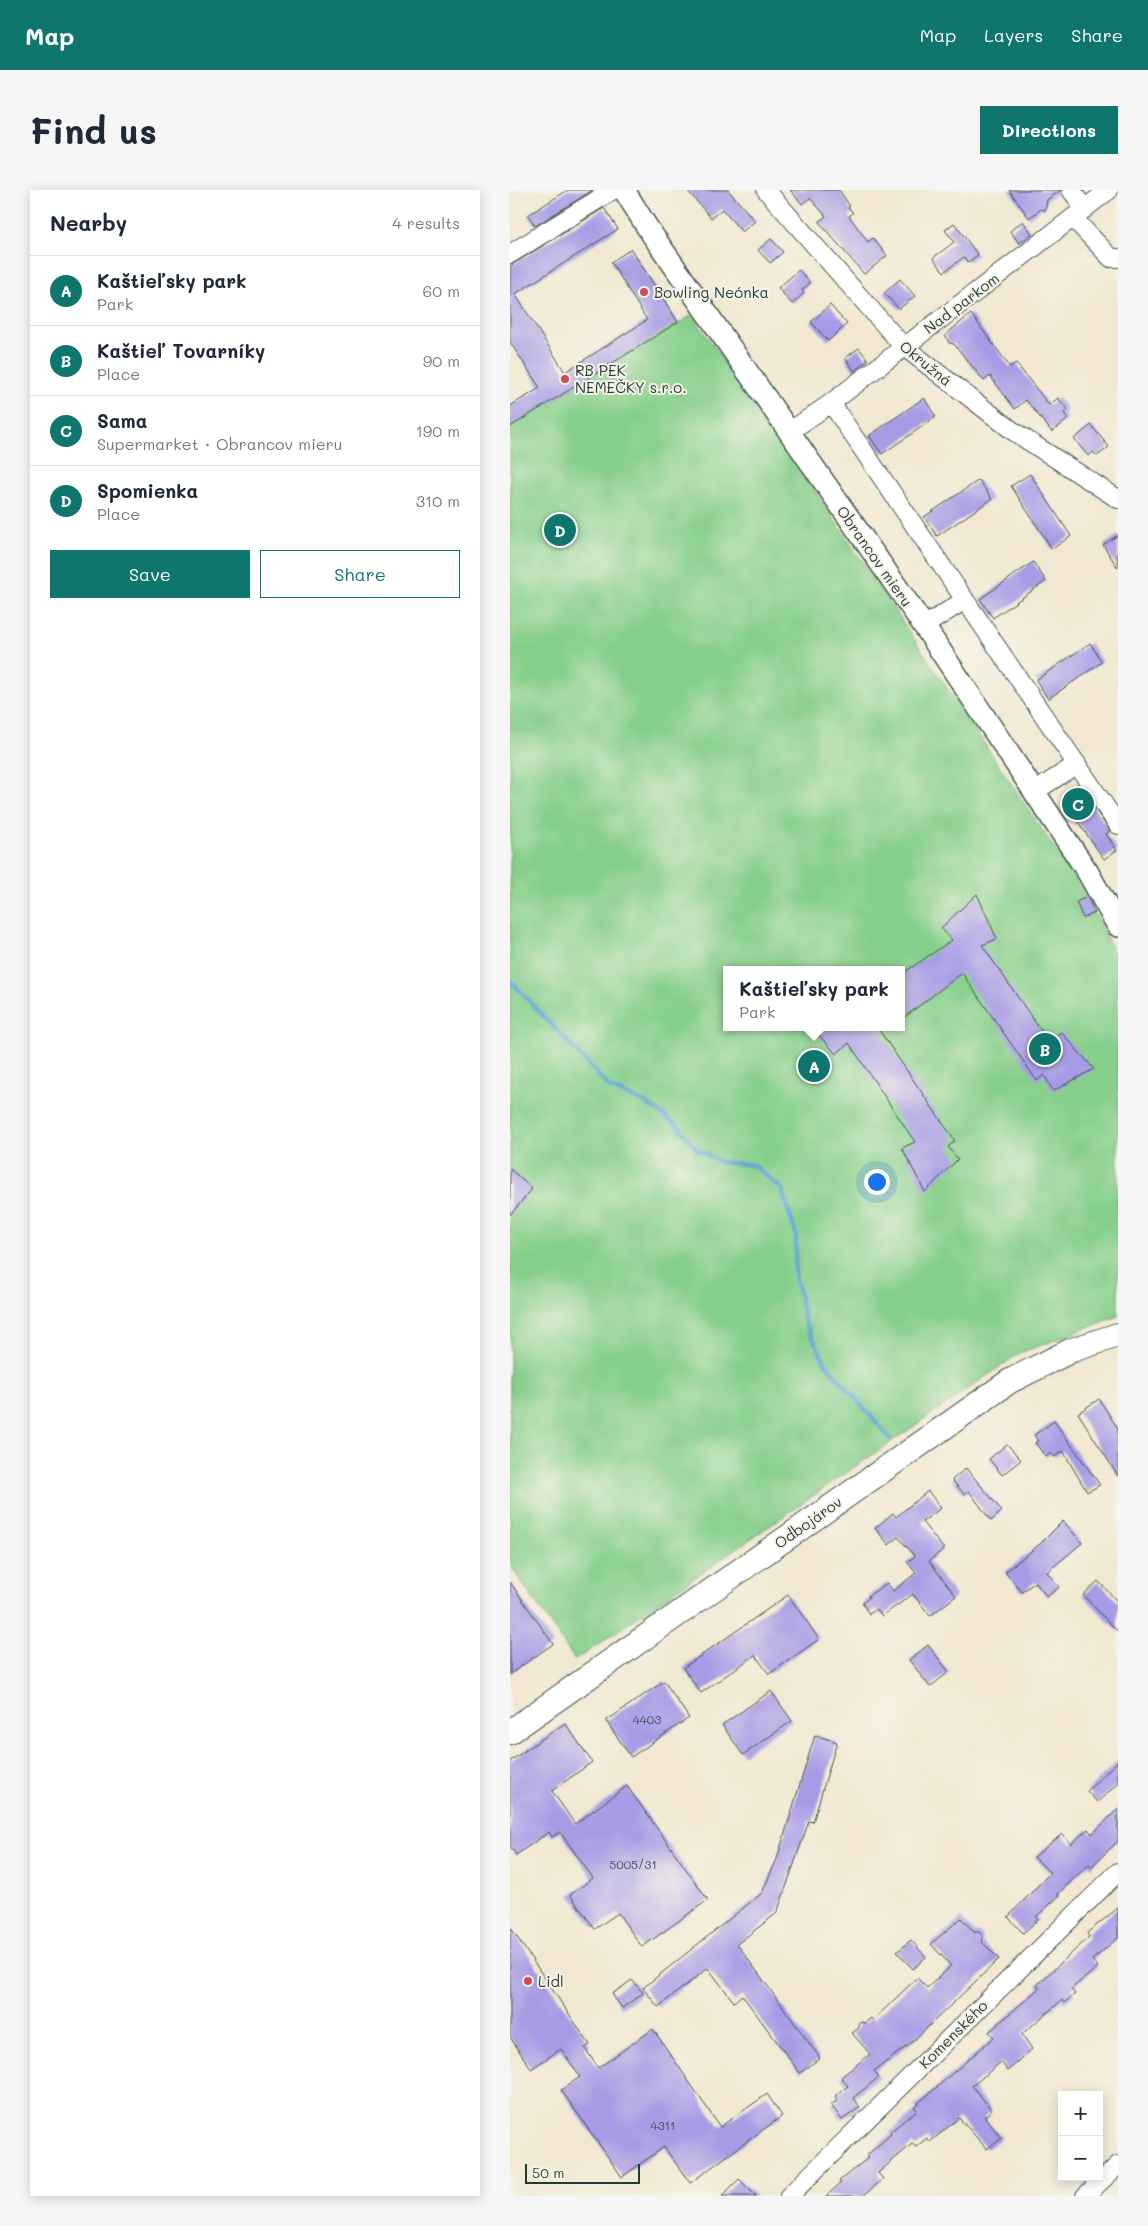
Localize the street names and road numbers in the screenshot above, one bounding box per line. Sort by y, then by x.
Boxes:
street label: Nad parkom [919,268,1003,338]
street label: Okružná [896,336,956,390]
street label: Obrancov mieru [833,502,917,610]
street label: Odbojárov [770,1491,846,1553]
street label: Komenského [914,1995,992,2073]

